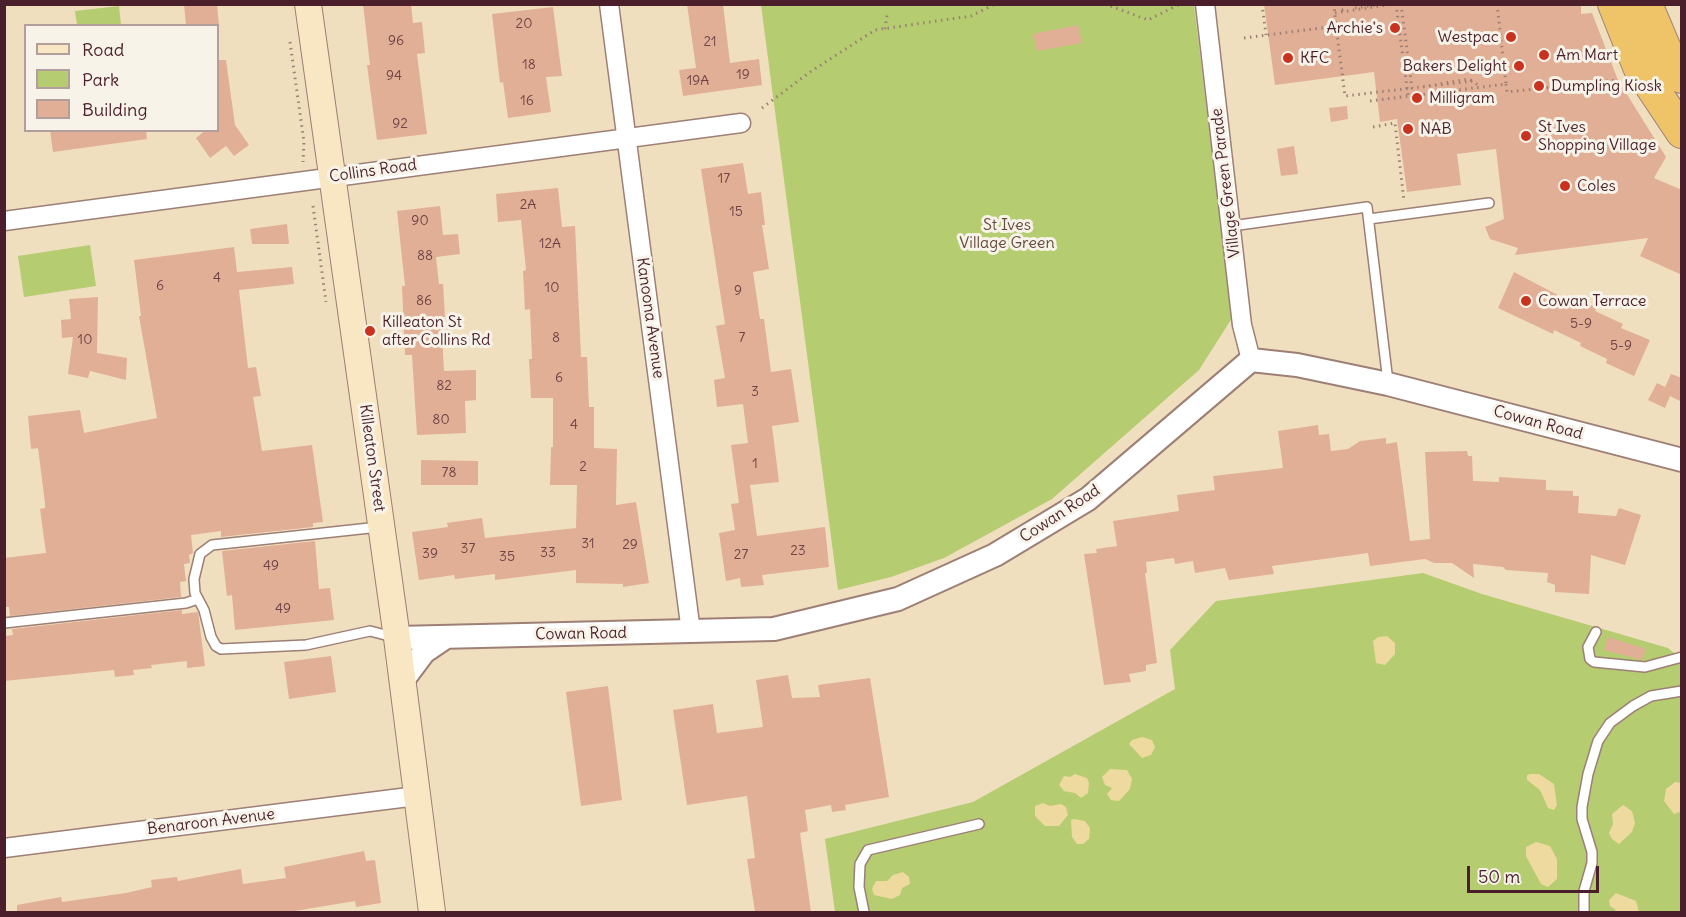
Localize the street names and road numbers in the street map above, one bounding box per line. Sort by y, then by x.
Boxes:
street label: Village Green Parade [1207,107,1245,259]
street label: Collins Road [328,155,418,187]
street label: Kanoona Avenue [632,256,668,380]
street label: Cowan Road [1491,402,1585,444]
street label: Killeaton Street [355,403,389,513]
street label: Cowan Road [1016,481,1104,547]
street label: Cowan Road [535,624,627,644]
street label: Benaroon Avenue [146,805,276,839]

